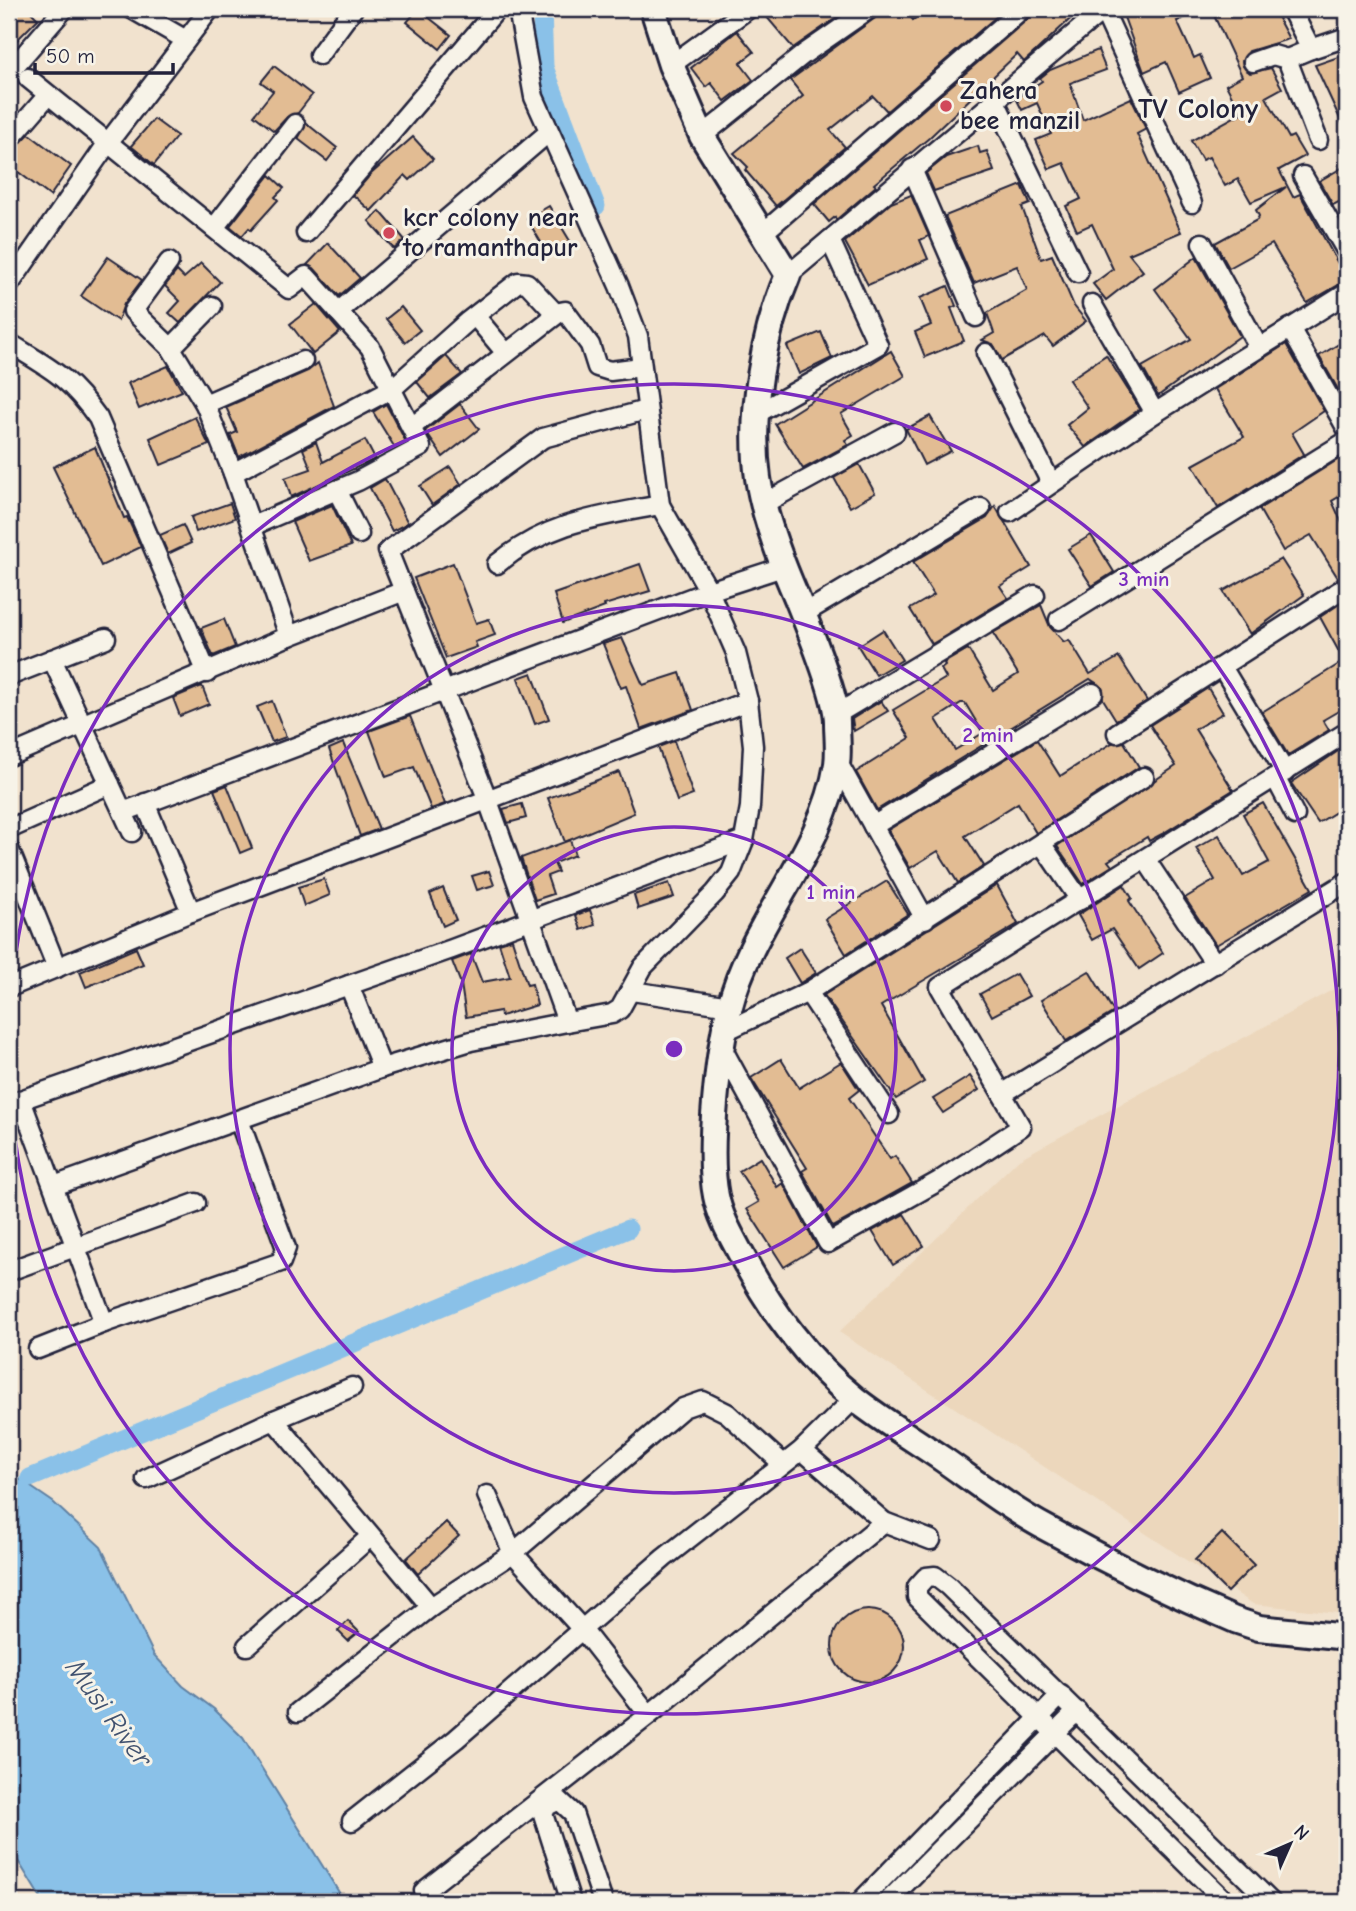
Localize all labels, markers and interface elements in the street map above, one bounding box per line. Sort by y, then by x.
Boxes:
scale bar [35,32,173,76]
text: 50 m [46,44,95,68]
place label: Zahera bee manzil [960,76,1080,136]
district label: TV Colony [1138,93,1258,125]
marker: Zahera bee manzil [938,98,954,114]
place label: kcr colony near to ramanthapur [402,203,579,263]
marker: kcr colony near to ramanthapur [381,225,397,241]
text: 3 min [1118,567,1170,591]
text: 2 min [962,723,1014,747]
text: 1 min [807,880,855,904]
centre of rings [662,1037,686,1061]
water label: Musi River [59,1652,160,1775]
north arrow [1254,1810,1324,1880]
text: N [1289,1821,1313,1845]

